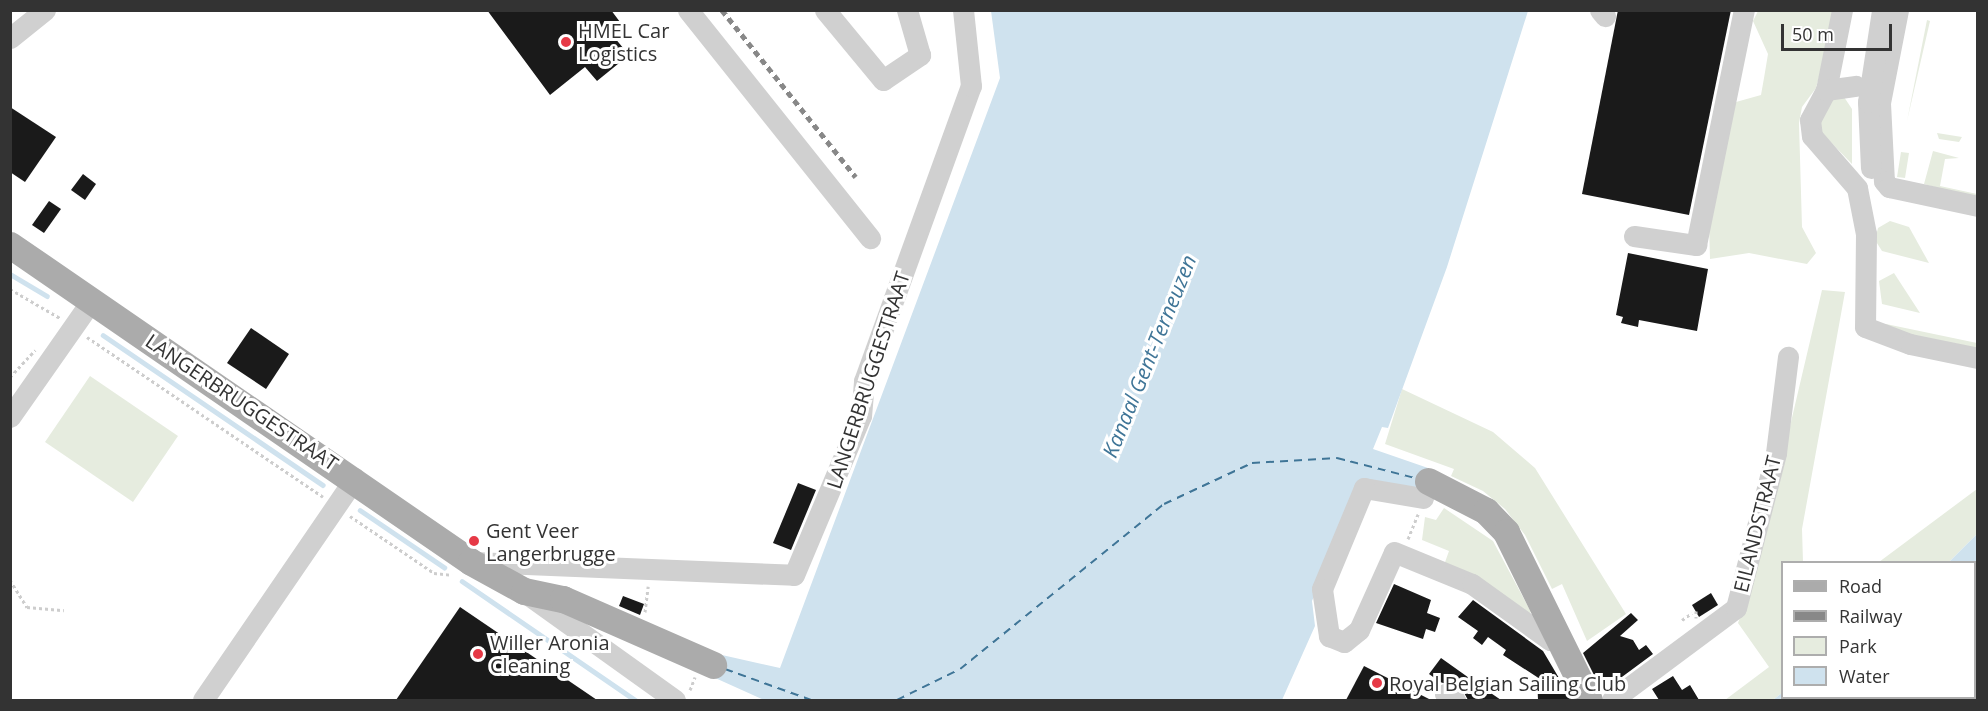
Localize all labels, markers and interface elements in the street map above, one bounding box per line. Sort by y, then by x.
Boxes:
scale bar [1784,12,1895,50]
place label: HMEL Car Logistics [578,19,669,66]
text: 50 m [1792,22,1834,46]
marker: HMEL Car Logistics [559,35,573,49]
water label: Kanaal Gent-Terneuzen [1097,251,1201,461]
street label: LANGERBRUGGESTRAAT [822,268,914,492]
street label: LANGERBRUGGESTRAAT [141,329,343,475]
street label: EILANDSTRAAT [1728,453,1786,595]
place label: Gent Veer Langerbrugge [486,518,616,565]
marker: Gent Veer Langerbrugge [467,534,481,548]
legend [1781,561,1976,699]
text: Road [1839,574,1882,598]
text: Railway [1839,604,1902,628]
place label: Willer Aronia Cleaning [490,630,609,677]
text: Park [1839,634,1877,658]
marker: Willer Aronia Cleaning [471,647,485,661]
text: Water [1839,664,1890,688]
place label: Royal Belgian Sailing Club [1389,671,1626,695]
marker: Royal Belgian Sailing Club [1370,676,1384,690]

